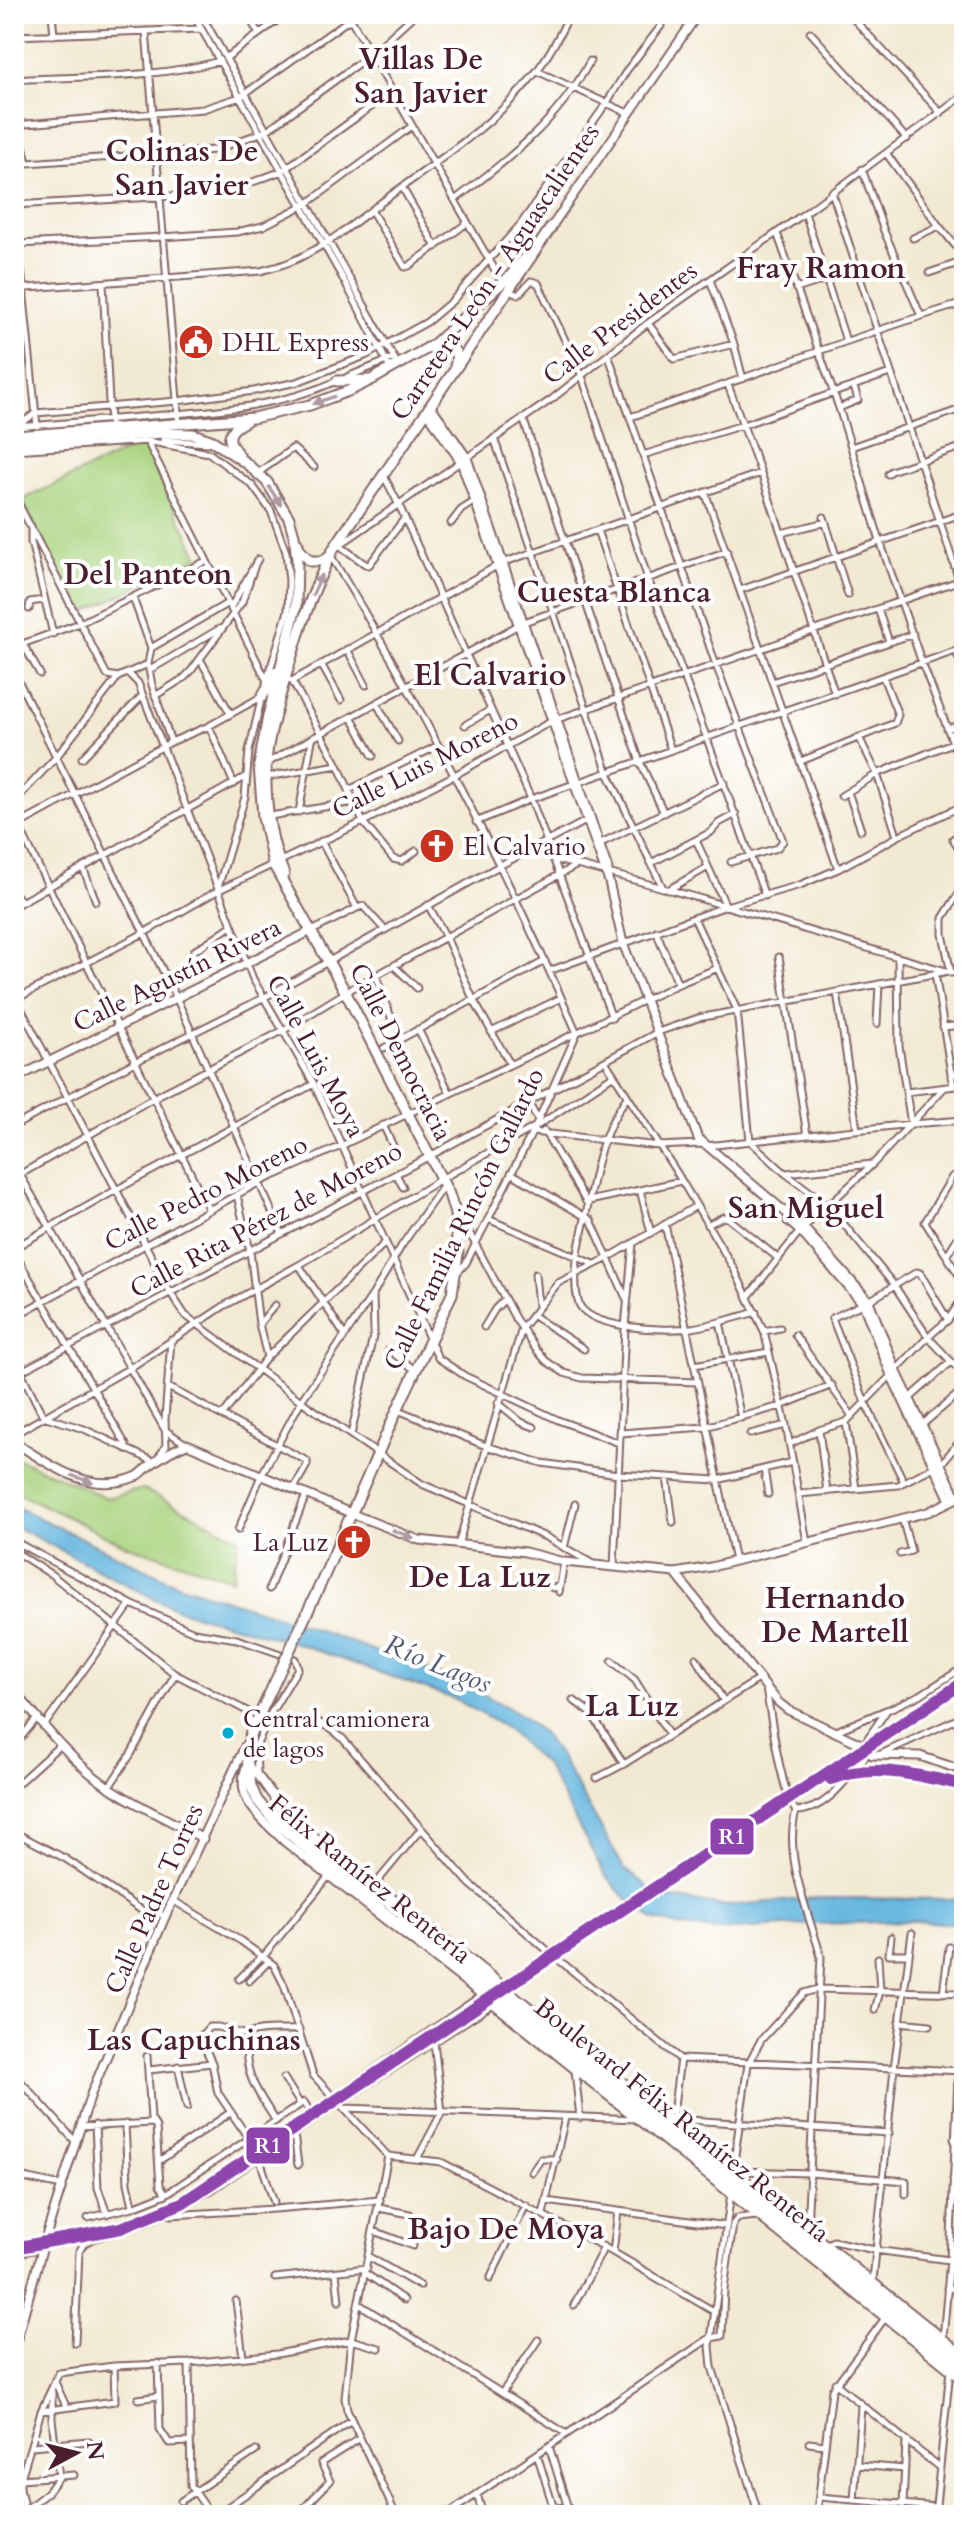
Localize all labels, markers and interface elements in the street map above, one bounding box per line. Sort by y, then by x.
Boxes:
district label: Villas De San Javier [354,39,489,114]
street label: Carretera León - Aguascalientes [382,117,608,427]
district label: Colinas De San Javier [106,131,259,206]
district label: Fray Ramon [736,248,906,289]
street label: Calle Presidentes [536,253,704,393]
public building icon: DHL Express [177,323,215,361]
place label: DHL Express [222,325,369,360]
one-way arrow [312,394,336,407]
one-way arrow [268,485,283,506]
district label: Del Panteon [64,554,232,595]
district label: Cuesta Blanca [517,572,711,613]
one-way arrow [311,574,324,597]
district label: El Calvario [414,655,566,696]
street label: Calle Luis Moreno [326,703,524,827]
church icon: El Calvario [418,827,456,865]
place label: El Calvario [463,829,586,864]
street label: Calle Agustín Rivera [67,909,287,1041]
street label: Calle Democracia [341,957,461,1147]
street label: Calle Luis Moya [258,968,374,1144]
street label: Calle Familia Rincón Gallardo [375,1062,553,1376]
street label: Calle Pedro Moreno [99,1127,313,1259]
street label: Calle Rita Pérez de Moreno [124,1133,408,1307]
district label: San Miguel [728,1188,884,1229]
one-way arrow [70,1473,94,1485]
church icon: La Luz [335,1523,373,1561]
place label: La Luz [252,1525,328,1560]
one-way arrow [391,1528,415,1541]
district label: De La Luz [409,1557,551,1598]
district label: Hernando De Martell [761,1578,909,1653]
water label: Río Lagos [379,1625,498,1703]
district label: La Luz [585,1686,679,1727]
place label: Central camionera de lagos [243,1703,431,1766]
marker: Central camionera de lagos [220,1725,236,1741]
street label: Félix Ramírez Rentería [261,1786,479,1972]
street label: Calle Padre Torres [96,1798,212,2000]
line badge: R1 [709,1817,755,1856]
text: R1 [718,1822,746,1852]
street label: Boulevard Félix Ramírez Rentería [527,1990,837,2250]
district label: Las Capuchinas [87,2020,301,2061]
line badge: R1 [245,2126,291,2165]
text: R1 [254,2131,282,2161]
district label: Bajo De Moya [407,2209,605,2250]
north arrow [36,2413,116,2493]
text: N [79,2439,111,2462]

